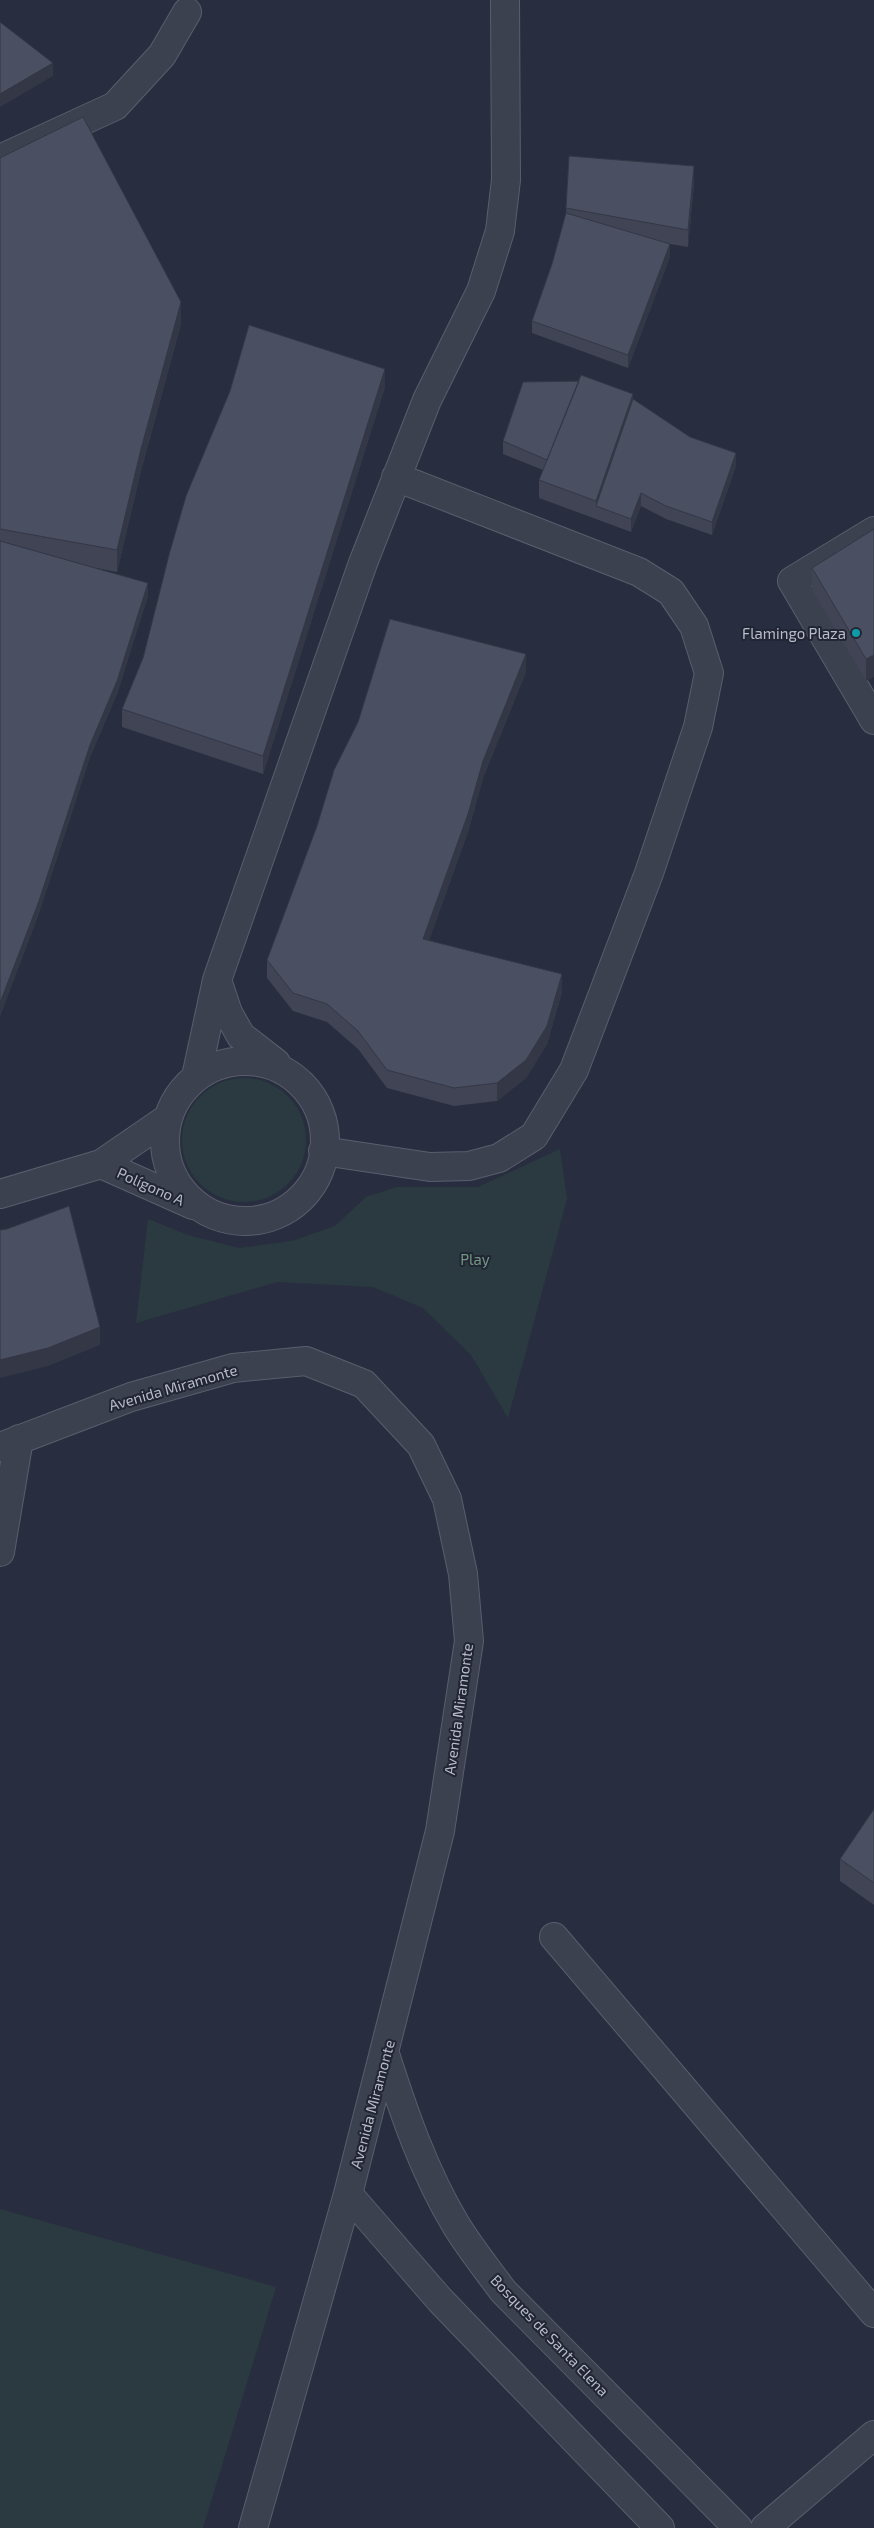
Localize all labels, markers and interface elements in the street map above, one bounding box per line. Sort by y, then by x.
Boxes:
place label: Flamingo Plaza [742,624,846,642]
marker: Flamingo Plaza [850,627,862,639]
street label: Polígono A [115,1163,188,1209]
park label: Play [460,1250,490,1268]
street label: Avenida Miramonte [107,1360,239,1414]
street label: Avenida Miramonte [440,1642,476,1776]
street label: Avenida Miramonte [346,2038,398,2170]
street label: Bosques de Santa Elena [487,2270,613,2400]

